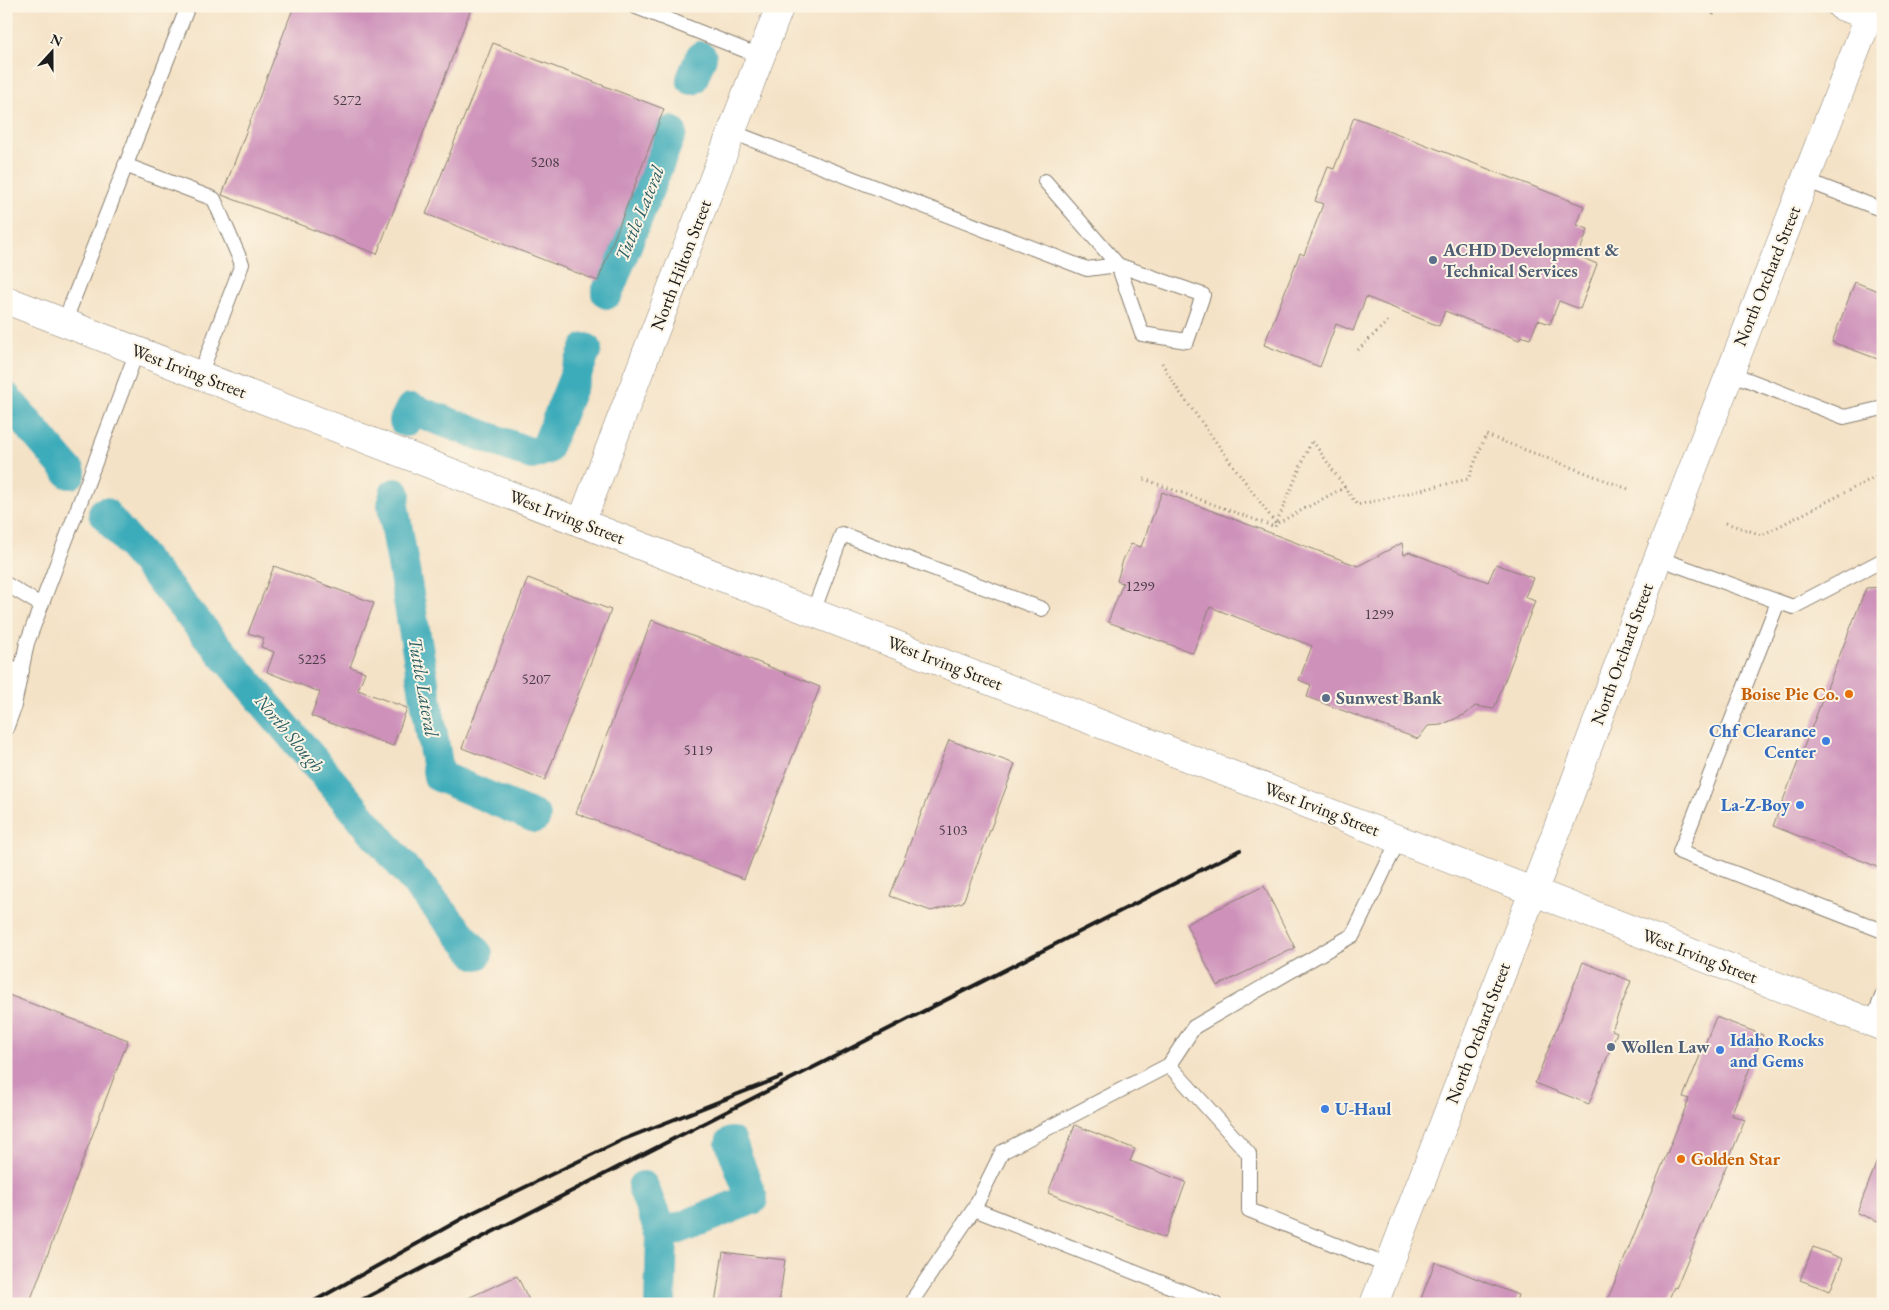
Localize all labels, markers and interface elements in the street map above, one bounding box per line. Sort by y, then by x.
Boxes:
north arrow [28,28,78,78]
text: N [48,29,66,51]
house number: 5272 [333,90,362,109]
house number: 5208 [531,152,559,171]
water label: Tuttle Lateral [609,162,670,264]
street label: North Hilton Street [645,196,716,333]
street label: North Orchard Street [1728,202,1805,349]
place label: ACHD Development & Technical Services [1442,238,1620,282]
marker: ACHD Development & Technical Services [1427,254,1439,266]
street label: West Irving Street [128,338,250,403]
street label: West Irving Street [506,484,628,549]
house number: 1299 [1126,576,1154,595]
street label: North Orchard Street [1585,579,1658,728]
house number: 1299 [1365,604,1393,623]
street label: West Irving Street [884,630,1006,695]
water label: Tuttle Lateral [402,636,445,739]
house number: 5225 [298,649,326,668]
house number: 5207 [522,669,551,688]
place label: Boise Pie Co. [1741,682,1839,705]
place label: Sunwest Bank [1336,686,1443,709]
water label: North Slough [249,688,330,778]
marker: Boise Pie Co. [1843,688,1855,700]
marker: Sunwest Bank [1320,692,1332,704]
place label: Chf Clearance Center [1709,719,1817,763]
marker: Chf Clearance Center [1820,735,1832,747]
house number: 5119 [684,740,712,759]
street label: West Irving Street [1261,776,1383,841]
place label: La-Z-Boy [1721,793,1790,816]
marker: La-Z-Boy [1794,799,1806,811]
house number: 5103 [939,820,967,839]
street label: West Irving Street [1639,923,1761,988]
street label: North Orchard Street [1440,959,1515,1107]
place label: Idaho Rocks and Gems [1730,1028,1824,1072]
place label: Wollen Law [1621,1035,1710,1058]
marker: Wollen Law [1605,1041,1617,1053]
marker: Idaho Rocks and Gems [1714,1044,1726,1056]
place label: U-Haul [1335,1097,1391,1120]
marker: U-Haul [1319,1103,1331,1115]
place label: Golden Star [1691,1147,1781,1170]
marker: Golden Star [1675,1153,1687,1165]

